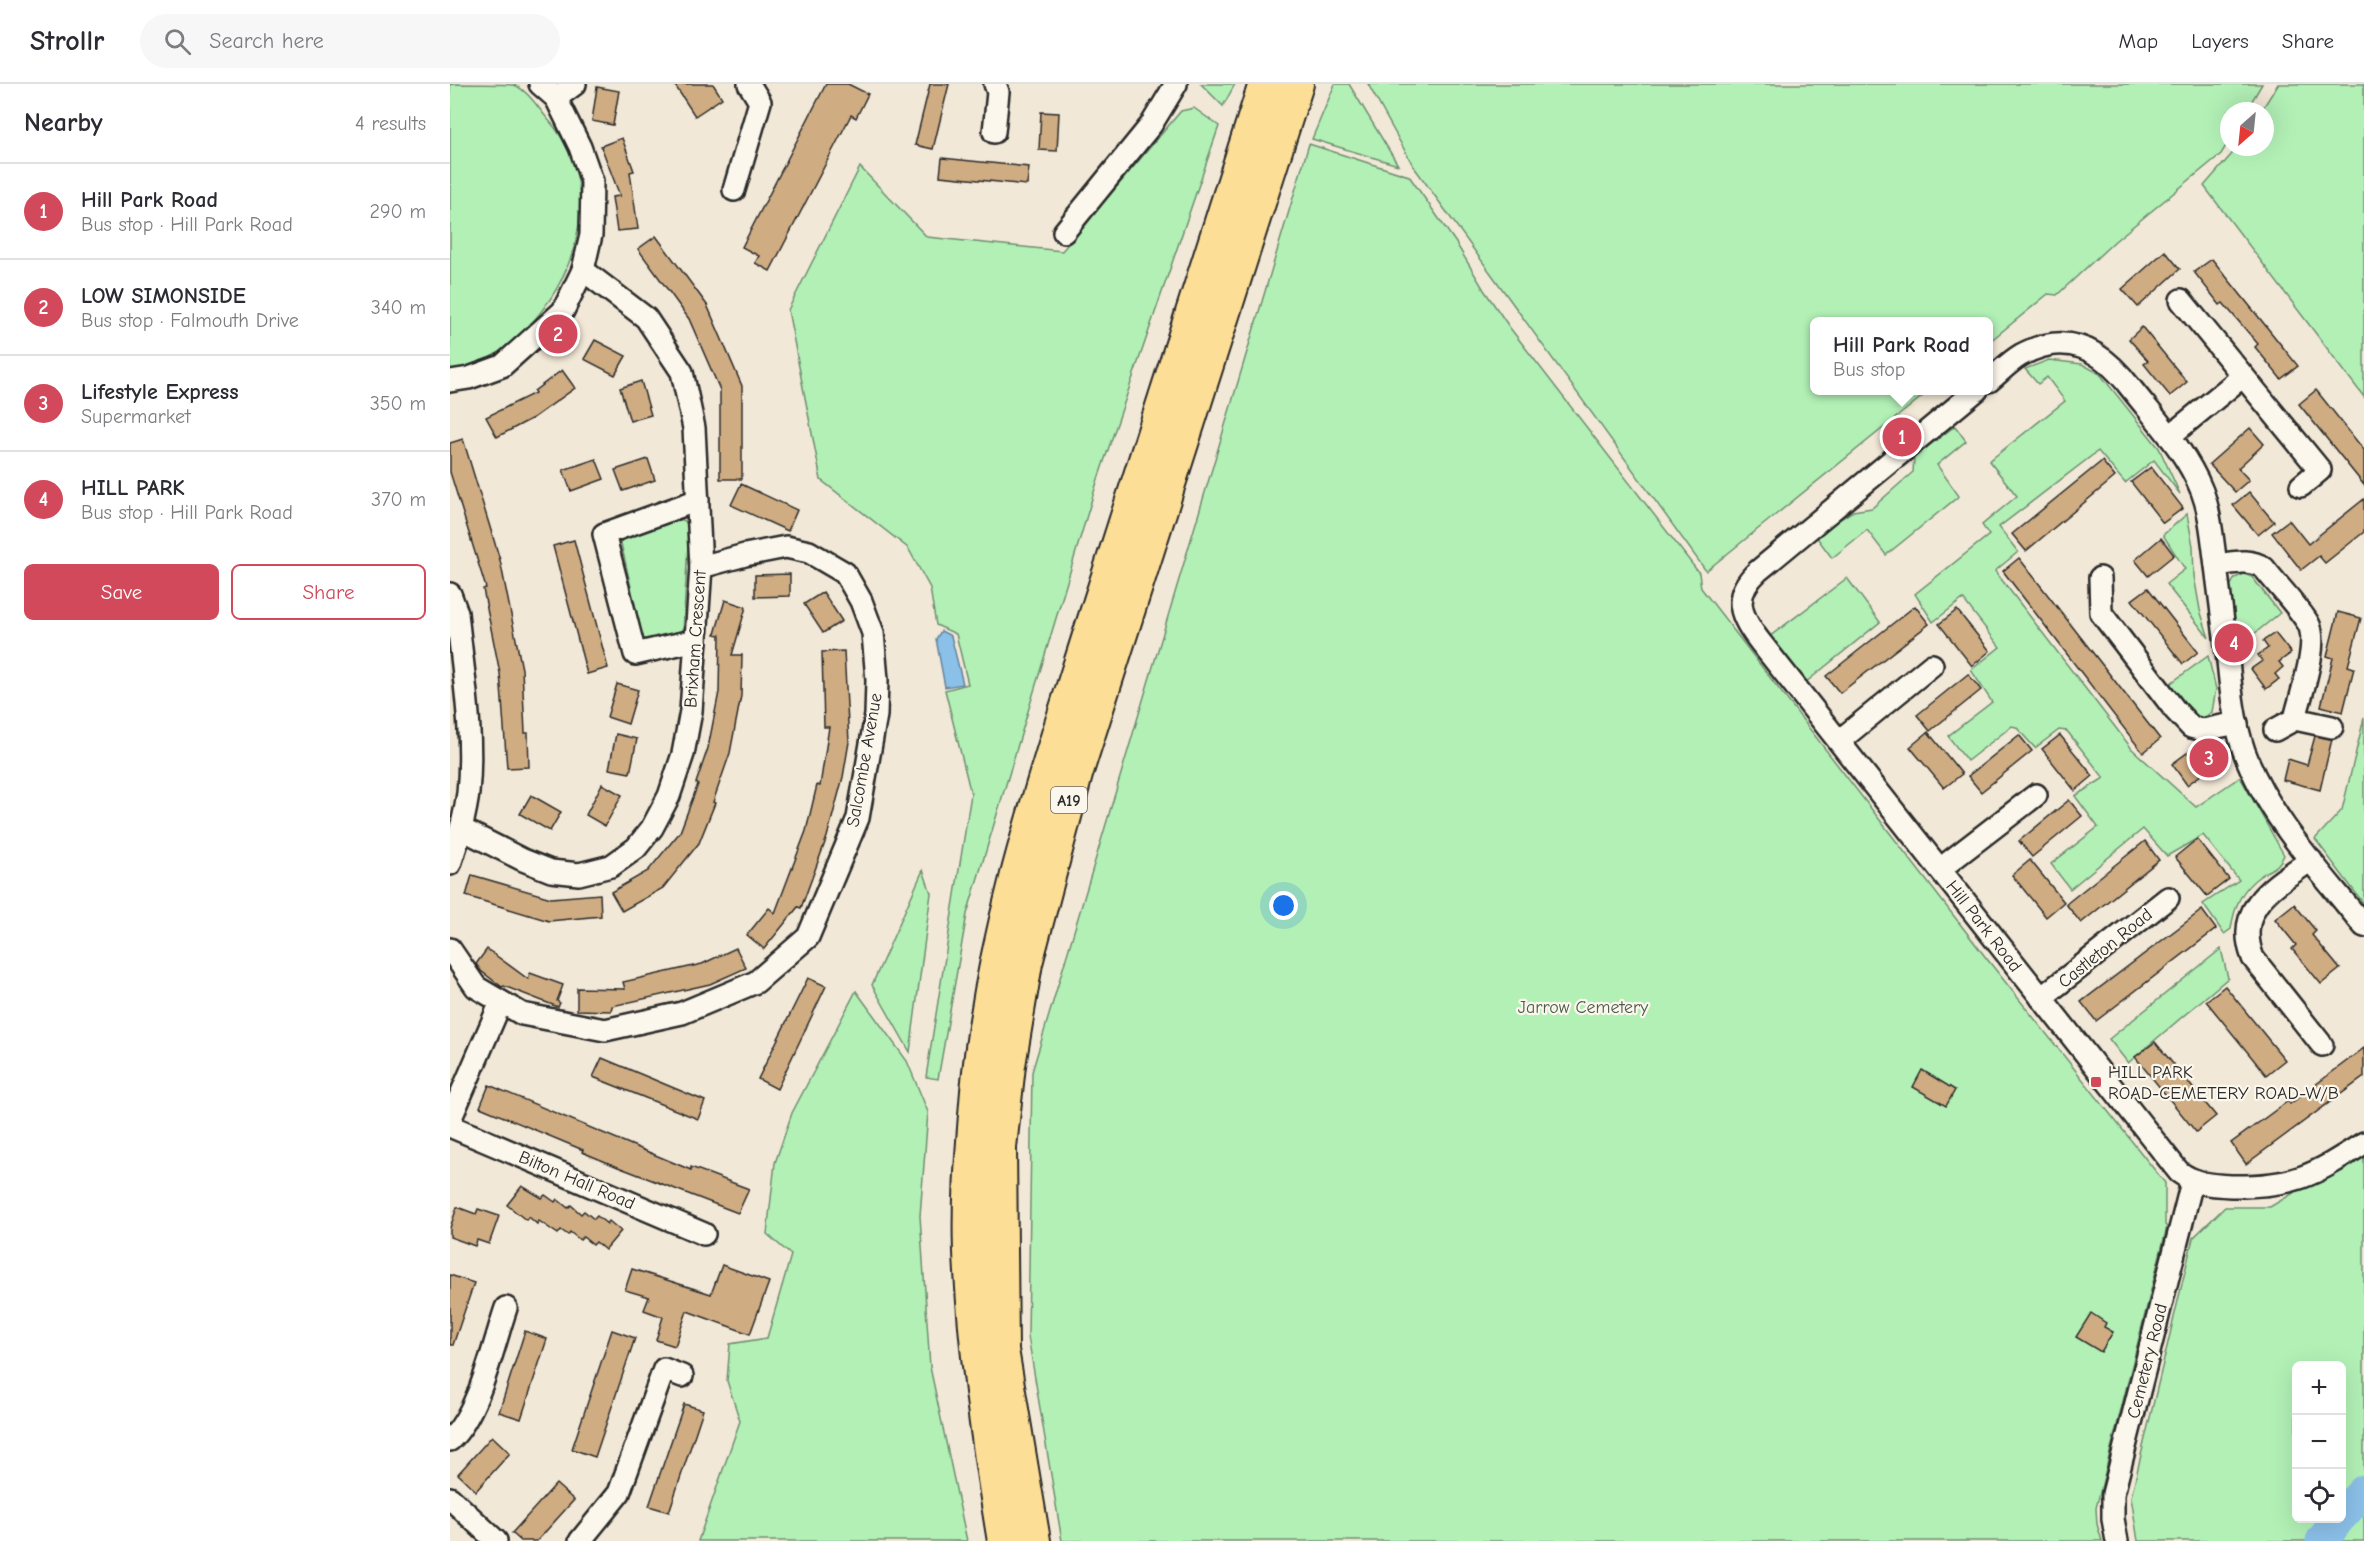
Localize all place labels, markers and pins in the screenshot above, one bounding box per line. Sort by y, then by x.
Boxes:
pin: 2 [538,312,578,356]
pin: 1 [1882,414,1922,460]
pin: 4 [2214,620,2254,666]
pin: 3 [2190,736,2228,780]
place label: HILL PARK ROAD-CEMETERY ROAD-W/B [2108,1062,2339,1104]
marker: HILL PARK ROAD-CEMETERY ROAD-W/B [2089,1075,2103,1089]

